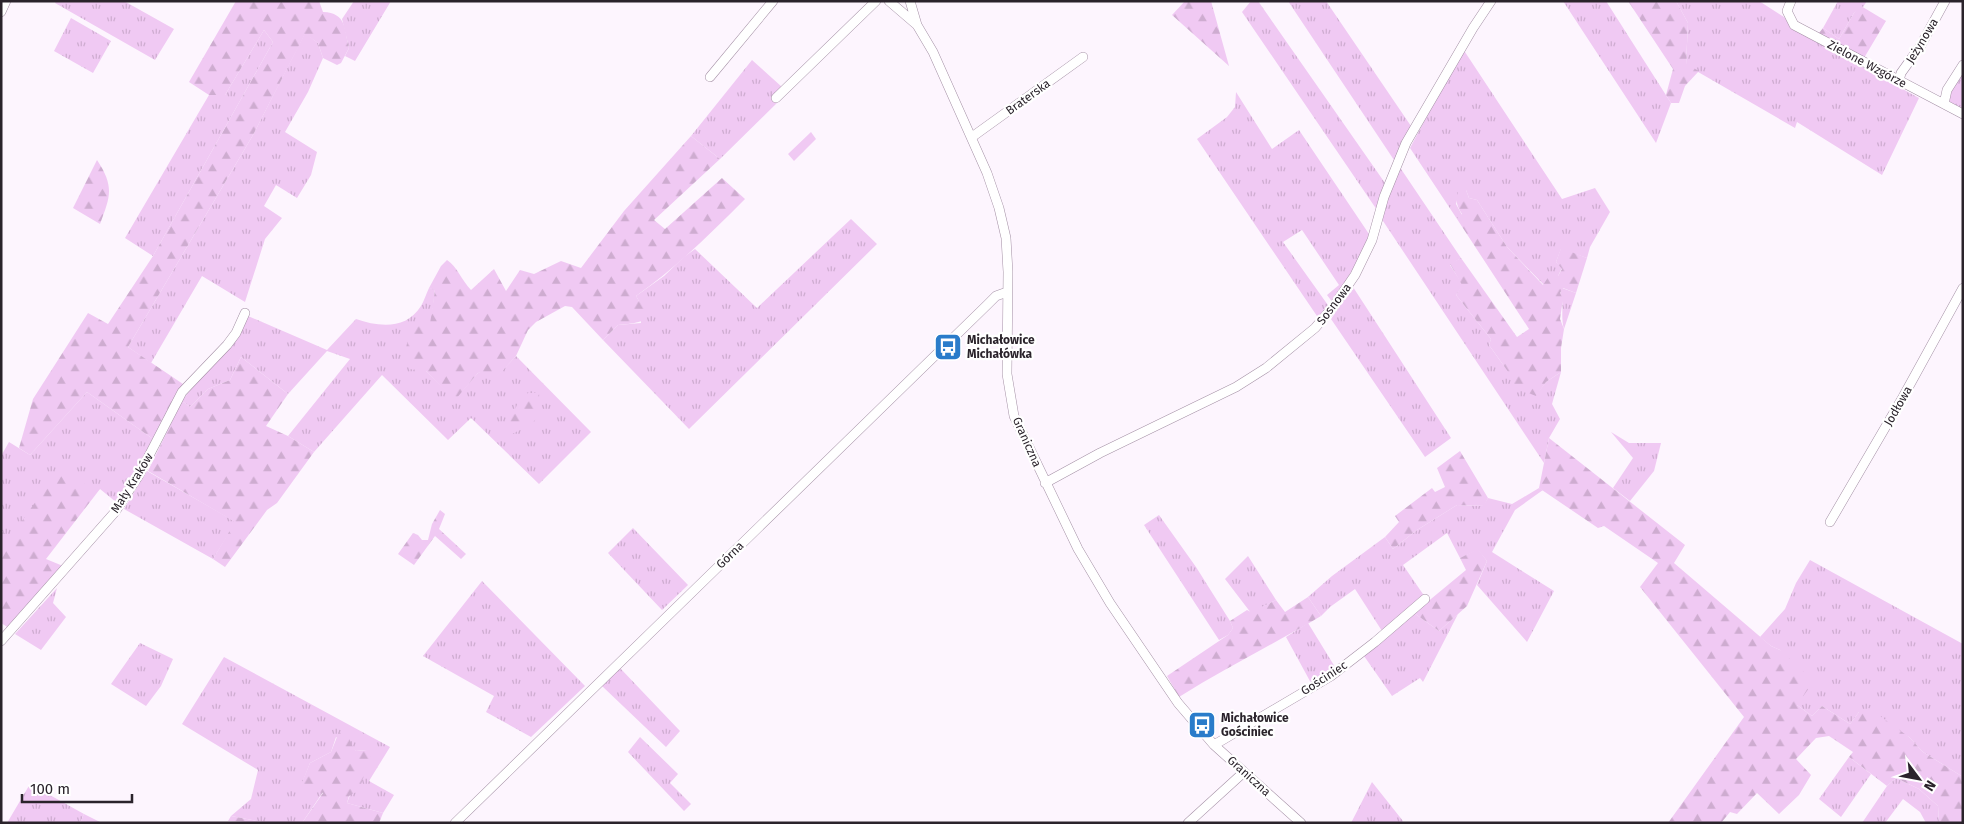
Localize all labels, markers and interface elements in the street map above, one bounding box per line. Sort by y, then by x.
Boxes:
street label: Jeżynowa [1903,16,1941,66]
street label: Zielone Wzgórze [1825,37,1909,91]
street label: Braterska [1003,76,1053,118]
street label: Sosnowa [1314,281,1354,327]
bus stop icon: Michałowice Michałówka [933,332,963,362]
place label: Michałowice Michałówka [967,333,1035,361]
street label: Jodłowa [1881,384,1915,428]
street label: Graniczna [1010,415,1044,469]
street label: Mały Kraków [108,450,156,516]
street label: Górna [713,539,747,571]
street label: Gościniec [1298,658,1350,698]
bus stop icon: Michałowice Gościniec [1187,710,1217,740]
place label: Michałowice Gościniec [1221,711,1289,739]
street label: Graniczna [1225,753,1273,799]
north arrow [1894,754,1944,804]
scale bar [22,772,132,804]
text: N [1920,777,1939,794]
text: 100 m [30,780,70,798]

